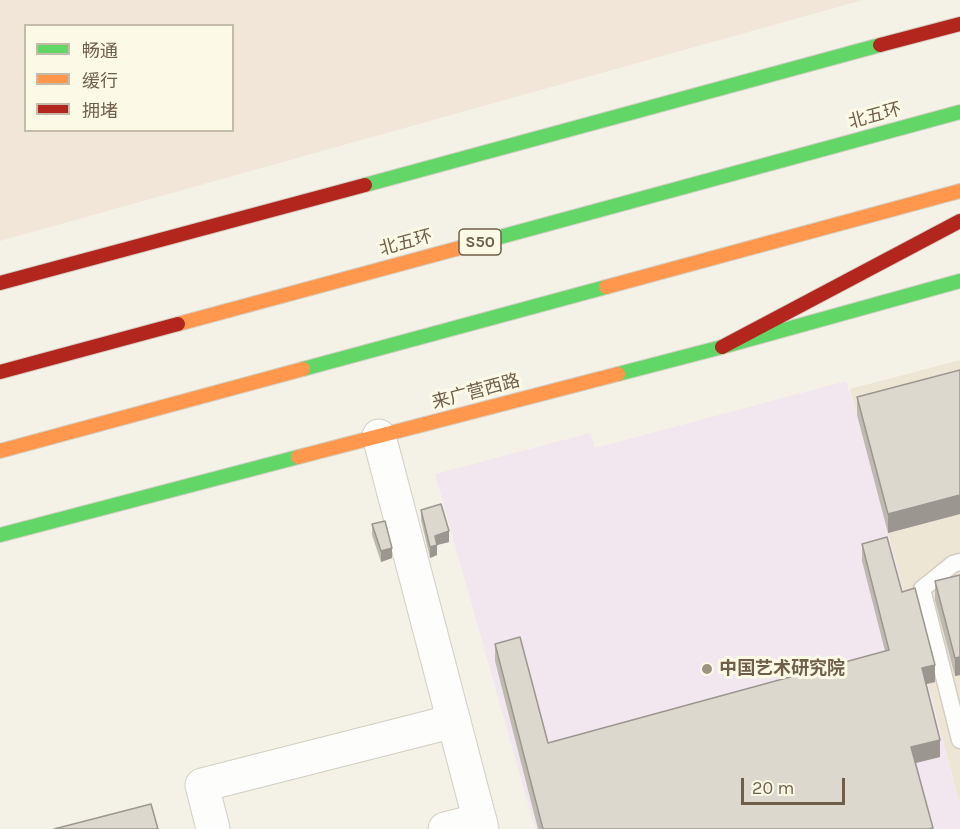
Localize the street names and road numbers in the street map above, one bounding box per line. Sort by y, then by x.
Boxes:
street label: 北五环 [846,99,904,133]
street label: 北五环 [377,226,435,260]
road number: S50 [459,229,501,255]
street label: 来广营西路 [430,370,522,414]

